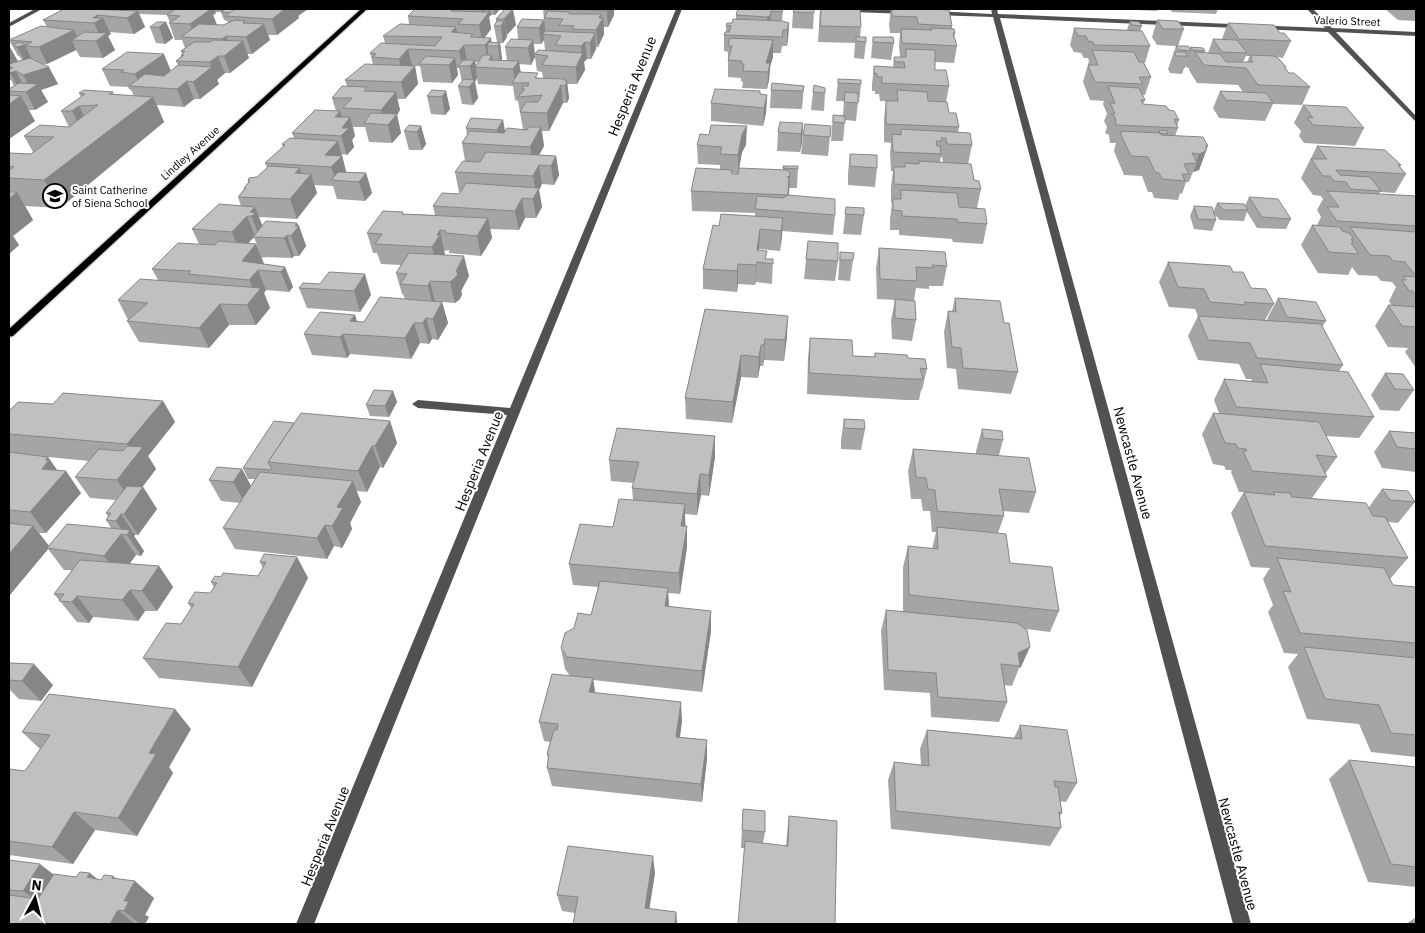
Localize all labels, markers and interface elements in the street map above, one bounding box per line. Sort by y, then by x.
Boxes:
street label: Valerio Street [1313,13,1381,29]
street label: Hesperia Avenue [604,33,660,139]
street label: Lindley Avenue [158,123,222,183]
school or university icon: Saint Catherine of Siena School [42,183,68,209]
place label: Saint Catherine of Siena School [72,183,148,210]
street label: Newcastle Avenue [1109,405,1157,522]
street label: Hesperia Avenue [451,408,507,514]
street label: Hesperia Avenue [297,783,353,889]
street label: Newcastle Avenue [1214,796,1262,913]
north arrow [10,873,60,923]
text: N [30,876,43,895]

